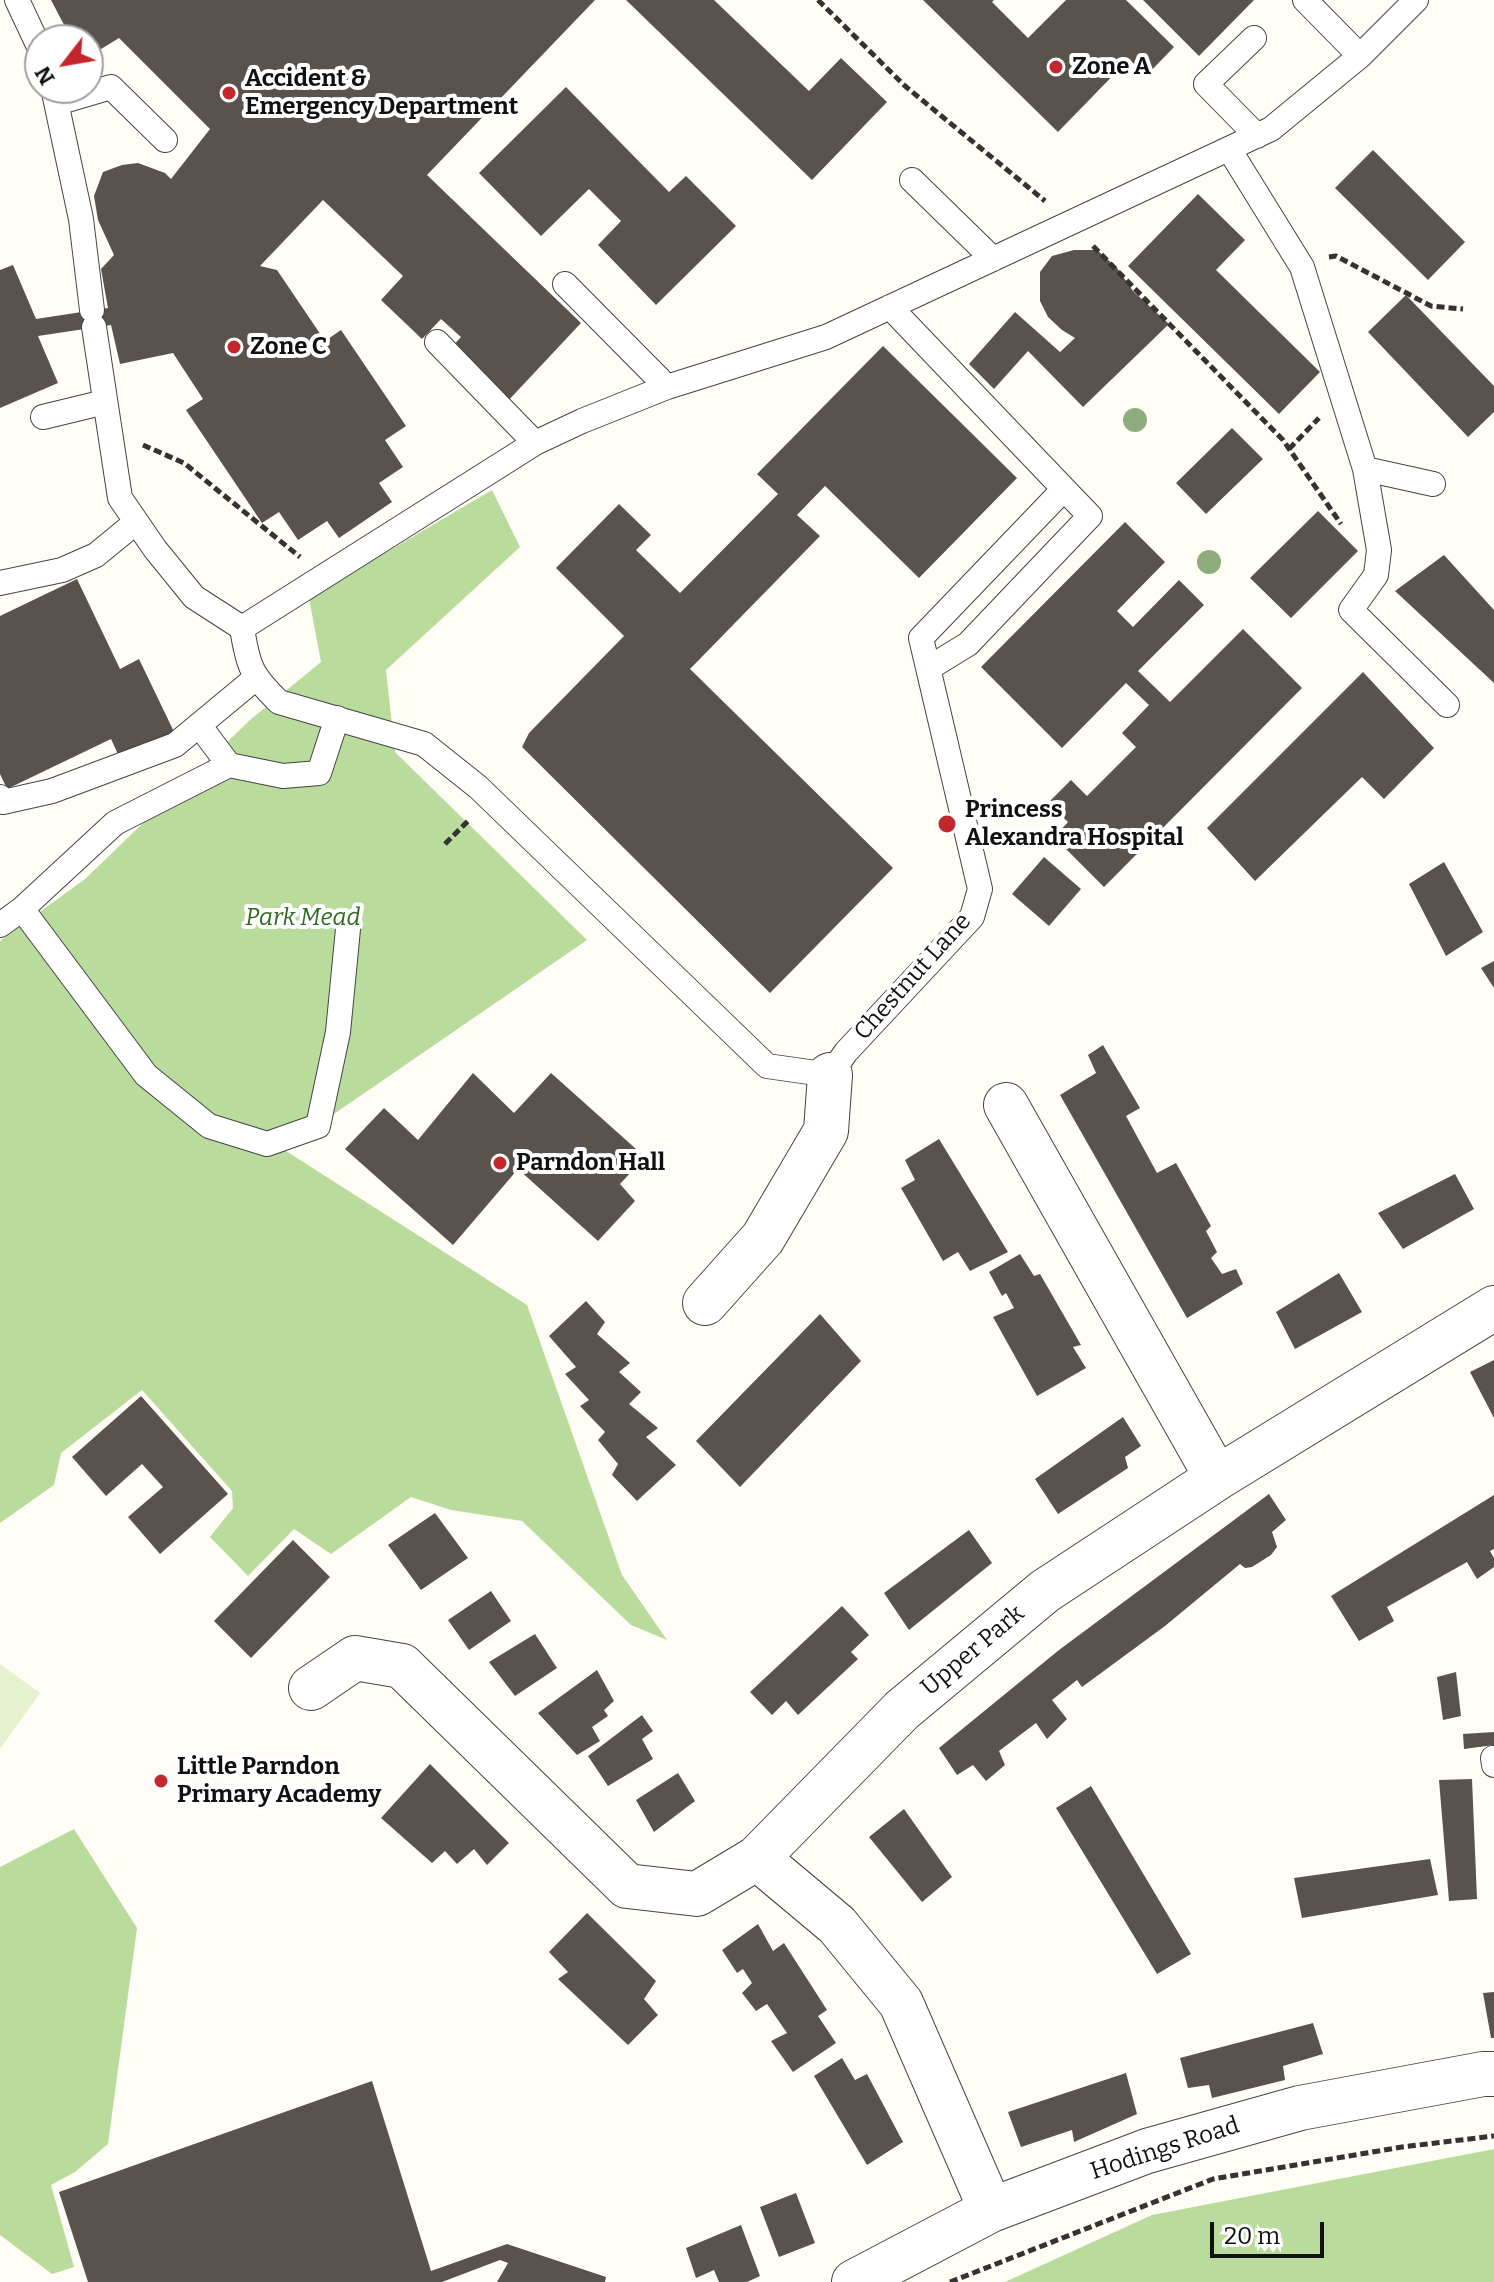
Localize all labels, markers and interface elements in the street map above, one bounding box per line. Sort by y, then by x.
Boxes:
north arrow [24,24,104,104]
place label: Zone A [1072,53,1151,81]
marker: Zone A [1047,58,1065,76]
text: N [29,61,61,90]
place label: Accident & Emergency Department [245,65,518,121]
marker: Accident & Emergency Department [220,84,238,102]
place label: Zone C [250,333,327,361]
marker: Zone C [225,338,243,356]
place label: Princess Alexandra Hospital [965,796,1184,852]
marker: Princess Alexandra Hospital [936,813,958,835]
park label: Park Mead [245,904,361,932]
street label: Chestnut Lane [848,908,978,1046]
place label: Parndon Hall [516,1149,665,1177]
marker: Parndon Hall [491,1154,509,1172]
street label: Upper Park [916,1600,1030,1702]
place label: Little Parndon Primary Academy [177,1753,381,1809]
marker: Little Parndon Primary Academy [152,1772,170,1790]
street label: Hodings Road [1087,2111,1243,2187]
scale bar [1214,2206,1328,2256]
text: 20 m [1224,2222,1280,2250]

